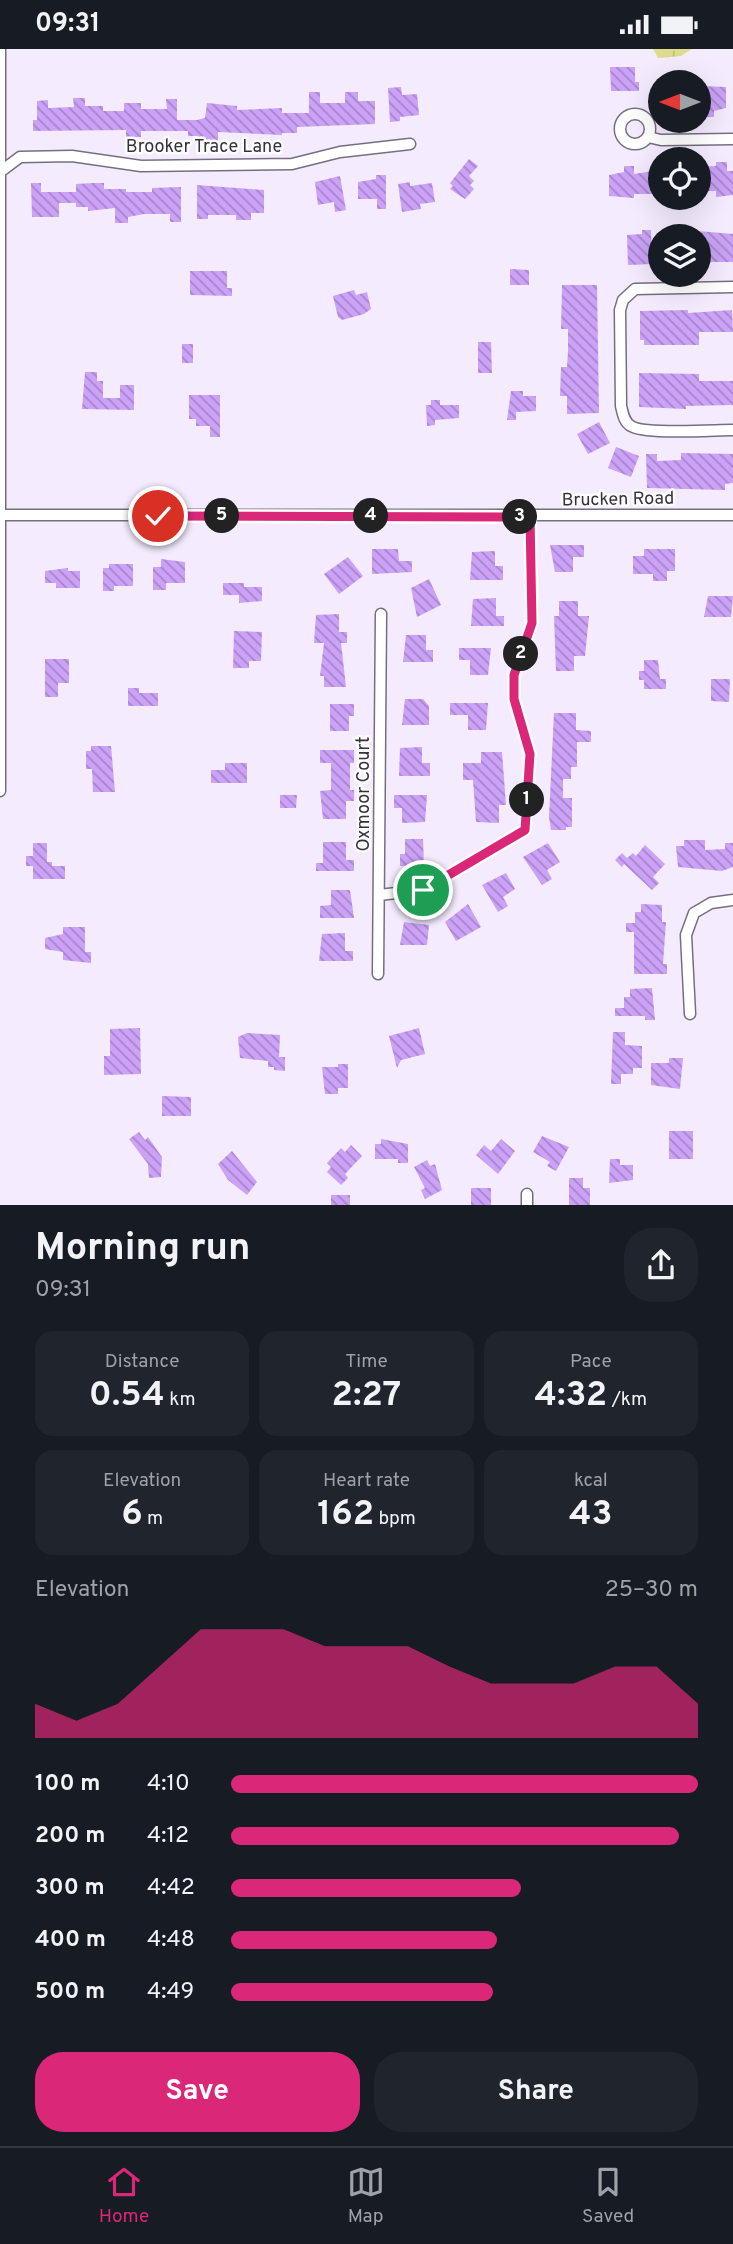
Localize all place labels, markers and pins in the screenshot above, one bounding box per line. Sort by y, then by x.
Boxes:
pin [128,486,188,546]
pin: 5 [204,498,240,533]
pin: 4 [354,498,388,533]
pin: 3 [503,499,538,535]
pin: 2 [504,637,538,671]
pin: 1 [510,783,544,817]
pin [393,860,453,920]

